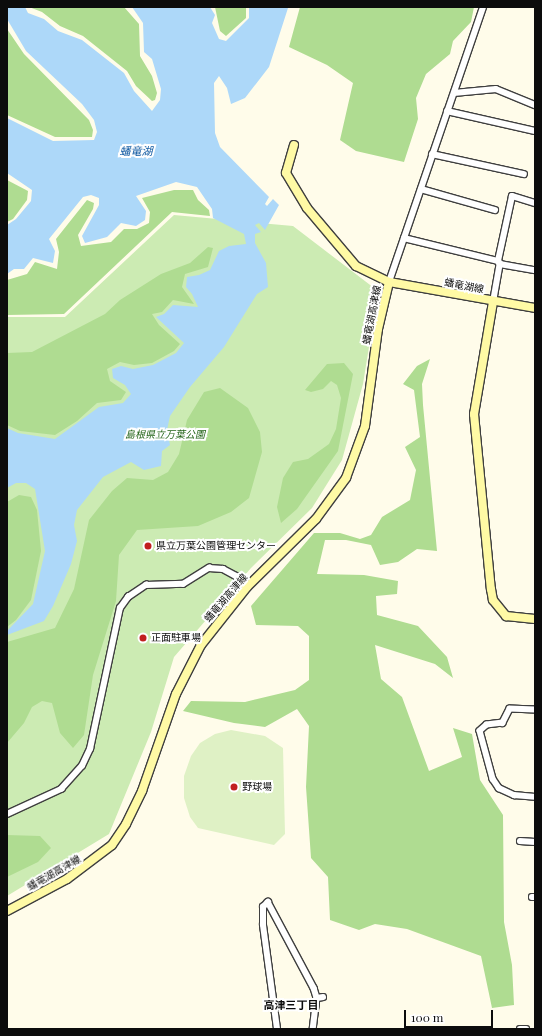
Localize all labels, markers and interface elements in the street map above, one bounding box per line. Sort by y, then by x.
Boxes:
water label: 蟠竜湖 [120,144,152,158]
street label: 蟠竜湖線 [443,276,485,296]
street label: 蟠竜湖高津線 [360,284,384,346]
park label: 島根県立万葉公園 [125,429,205,441]
place label: 県立万葉公園管理センター [156,540,276,552]
marker: 県立万葉公園管理センター [143,541,153,551]
street label: 蟠竜湖高津線 [202,571,250,625]
place label: 正面駐車場 [151,632,201,644]
marker: 正面駐車場 [138,633,148,643]
place label: 野球場 [242,781,272,793]
marker: 野球場 [229,782,239,792]
street label: 蟠竜湖高津線 [25,853,83,893]
district label: 高津三丁目 [264,998,318,1012]
scale bar [406,1002,495,1028]
text: 100 m [411,1009,443,1025]

